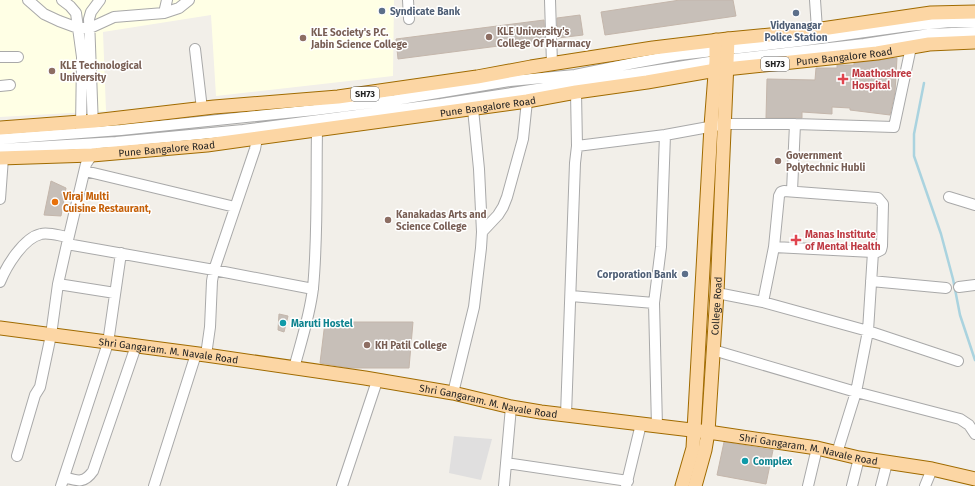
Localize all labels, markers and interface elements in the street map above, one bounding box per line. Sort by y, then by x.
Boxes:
marker: Syndicate Bank [377,6,387,16]
place label: Syndicate Bank [390,6,461,18]
marker: Vidyanagar Police Station [791,8,801,18]
place label: Vidyanagar Police Station [764,20,828,44]
place label: KLE University's College Of Pharmacy [497,26,592,50]
place label: KLE Society's P.C. Jabin Science College [310,27,408,51]
marker: KLE University's College Of Pharmacy [484,32,494,42]
marker: KLE Society's P.C. Jabin Science College [298,33,308,43]
street label: Pune Bangalore Road [796,45,893,68]
road number: SH73 [761,57,789,71]
place label: KLE Technological University [60,60,142,84]
marker: KLE Technological University [47,66,57,76]
place label: Maathoshree Hospital [852,68,912,92]
marker: Maathoshree Hospital [837,73,849,85]
road number: SH73 [351,87,379,101]
street label: Pune Bangalore Road [439,94,537,120]
street label: Pune Bangalore Road [118,139,216,160]
place label: Government Polytechnic Hubli [786,150,865,174]
marker: Government Polytechnic Hubli [773,156,783,166]
place label: Viraj Multi Cuisine Restaurant, [62,191,152,215]
marker: Viraj Multi Cuisine Restaurant, [50,197,60,207]
place label: Kanakadas Arts and Science College [396,209,487,233]
marker: Kanakadas Arts and Science College [383,215,393,225]
place label: Manas Institute of Mental Health [805,229,881,253]
marker: Manas Institute of Mental Health [790,234,802,246]
place label: Corporation Bank [597,269,677,281]
marker: Corporation Bank [680,269,690,279]
street label: College Road [709,276,725,336]
marker: Maruti Hostel [278,318,288,328]
place label: Maruti Hostel [291,318,353,330]
street label: Shri Gangaram. M. Navale Road [98,336,239,367]
marker: KH Patil College [362,340,372,350]
place label: KH Patil College [375,340,447,352]
street label: Shri Gangaram. M. Navale Road [418,382,558,421]
street label: Shri Gangaram. M. Navale Road [738,432,879,468]
marker: Complex [740,456,750,466]
place label: Complex [753,456,793,468]

